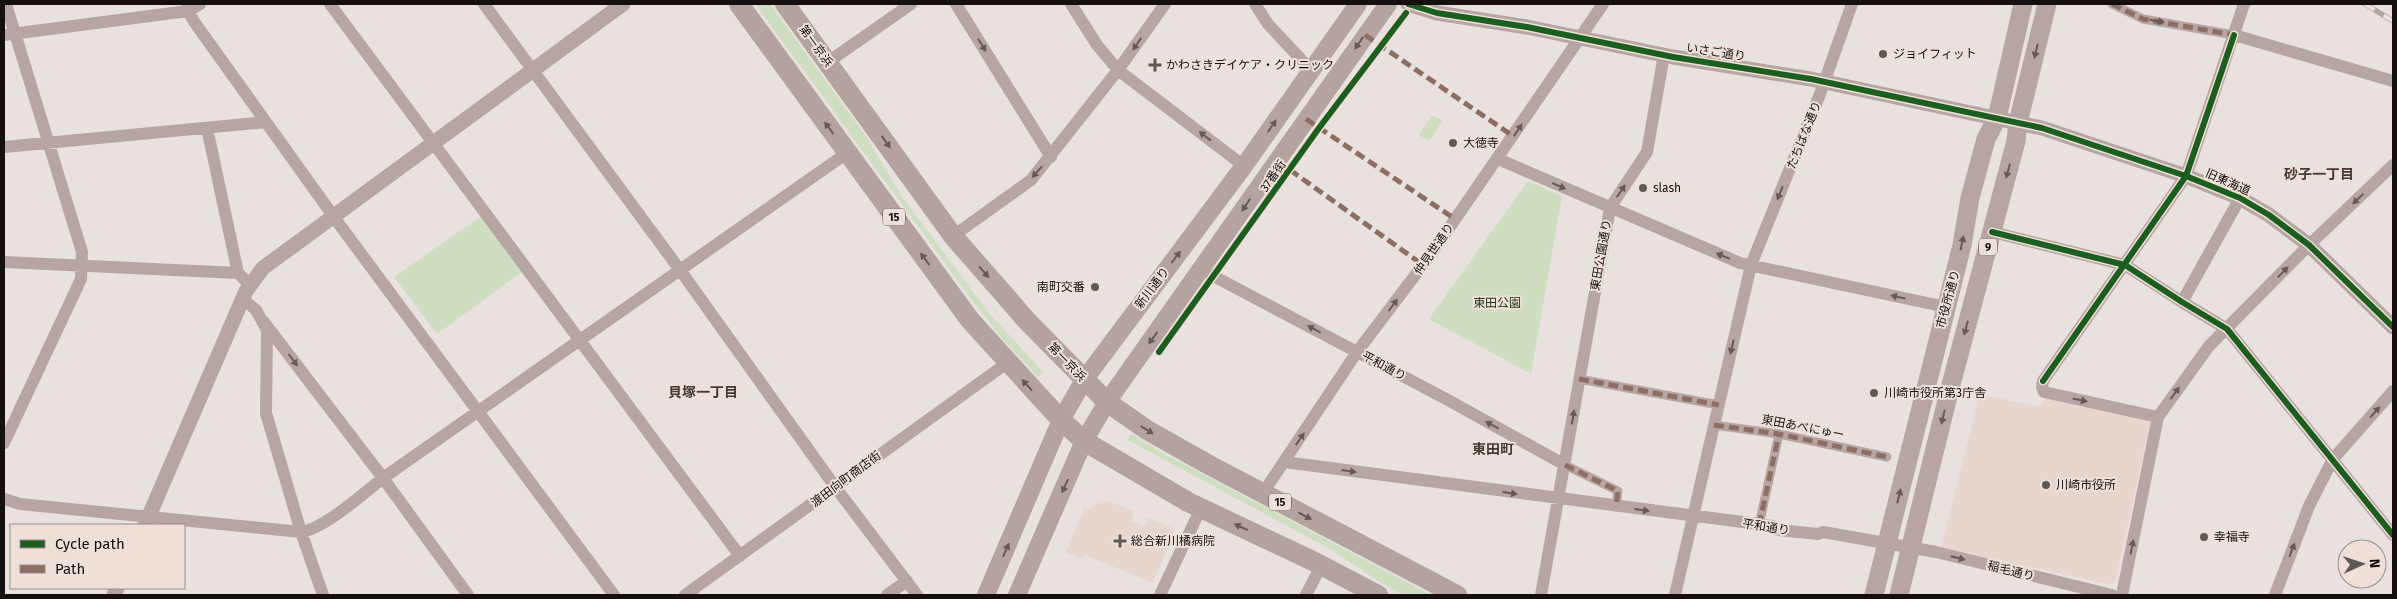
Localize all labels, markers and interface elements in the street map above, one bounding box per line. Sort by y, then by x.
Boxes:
one-way arrow [2149,18,2165,26]
street label: 第一京浜 [796,22,836,70]
one-way arrow [1354,36,1364,50]
one-way arrow [1132,37,1142,51]
one-way arrow [977,39,986,52]
street label: いさご通り [1685,40,1747,64]
one-way arrow [2032,44,2040,59]
place label: ジョイフィット [1893,47,1977,61]
marker: ジョイフィット [1877,48,1889,60]
marker: かわさきデイケア・クリニック [1148,58,1162,72]
place label: かわさきデイケア・クリニック [1166,58,1334,72]
street label: たちばな通り [1784,99,1824,171]
one-way arrow [1267,119,1277,132]
one-way arrow [824,121,834,135]
one-way arrow [1513,123,1522,137]
one-way arrow [1199,131,1212,142]
one-way arrow [881,136,891,149]
place label: 大徳寺 [1463,136,1499,150]
marker: 大徳寺 [1447,137,1459,149]
street label: 37番街 [1257,158,1289,194]
one-way arrow [2004,163,2012,178]
one-way arrow [1032,166,1043,179]
street label: 旧東海道 [2203,166,2253,198]
district label: 砂子一丁目 [2284,166,2354,183]
place label: slash [1653,181,1681,195]
one-way arrow [1551,182,1566,190]
marker: slash [1637,182,1649,194]
one-way arrow [1616,184,1626,198]
one-way arrow [1776,186,1784,200]
one-way arrow [2352,193,2364,205]
one-way arrow [1241,198,1251,212]
road number: 15 [883,208,905,226]
street label: 東田公園通り [1588,218,1614,292]
street label: 仲見世通り [1411,220,1457,278]
one-way arrow [1958,235,1966,251]
road number: 9 [1979,238,1997,256]
one-way arrow [1171,250,1181,264]
one-way arrow [1716,251,1730,259]
one-way arrow [920,252,930,266]
one-way arrow [979,265,990,278]
street label: 新川通り [1132,265,1172,311]
one-way arrow [2276,266,2288,278]
street label: 市役所通り [1933,268,1963,330]
place label: 南町交番 [1037,280,1085,294]
marker: 南町交番 [1089,281,1101,293]
one-way arrow [1890,292,1906,300]
park label: 東田公園 [1473,296,1521,310]
one-way arrow [1388,298,1398,312]
one-way arrow [1962,320,1970,335]
one-way arrow [1308,325,1321,334]
one-way arrow [1148,331,1158,345]
street label: 第一京浜 [1045,340,1089,384]
one-way arrow [1728,340,1736,355]
street label: 平和通り [1360,349,1408,383]
one-way arrow [288,353,298,367]
one-way arrow [1021,380,1033,392]
district label: 貝塚一丁目 [668,384,738,401]
place label: 川崎市役所第3庁舎 [1884,386,1986,400]
one-way arrow [2170,386,2180,400]
marker: 川崎市役所第3庁舎 [1868,387,1880,399]
one-way arrow [2073,396,2088,404]
one-way arrow [2369,407,2381,419]
one-way arrow [1569,409,1577,425]
one-way arrow [1939,410,1947,425]
street label: 東田あべにゅー [1760,412,1846,442]
one-way arrow [1485,420,1498,429]
one-way arrow [1141,425,1154,434]
one-way arrow [1295,432,1305,445]
district label: 東田町 [1472,441,1514,458]
street label: 渡田向町商店街 [808,448,884,510]
one-way arrow [1342,467,1358,475]
place label: 川崎市役所 [2056,478,2116,492]
one-way arrow [1061,479,1069,493]
marker: 川崎市役所 [2040,479,2052,491]
one-way arrow [1503,489,1519,497]
one-way arrow [1895,489,1903,504]
road number: 15 [1269,494,1291,511]
one-way arrow [1634,506,1650,514]
one-way arrow [1298,512,1312,520]
street label: 平和通り [1741,516,1791,538]
one-way arrow [1234,523,1248,531]
legend [10,524,185,589]
place label: 幸福寺 [2214,530,2250,544]
marker: 幸福寺 [2198,531,2210,543]
marker: 総合新川橘病院 [1113,534,1127,548]
place label: 総合新川橘病院 [1131,534,1215,548]
text: Cycle path [55,535,125,553]
north arrow [2337,539,2387,589]
one-way arrow [2128,540,2136,555]
one-way arrow [2288,542,2296,557]
one-way arrow [1002,543,1010,557]
one-way arrow [1951,554,1966,562]
street label: 稲毛通り [1986,558,2036,584]
text: N [2366,558,2383,568]
text: Path [55,560,85,578]

